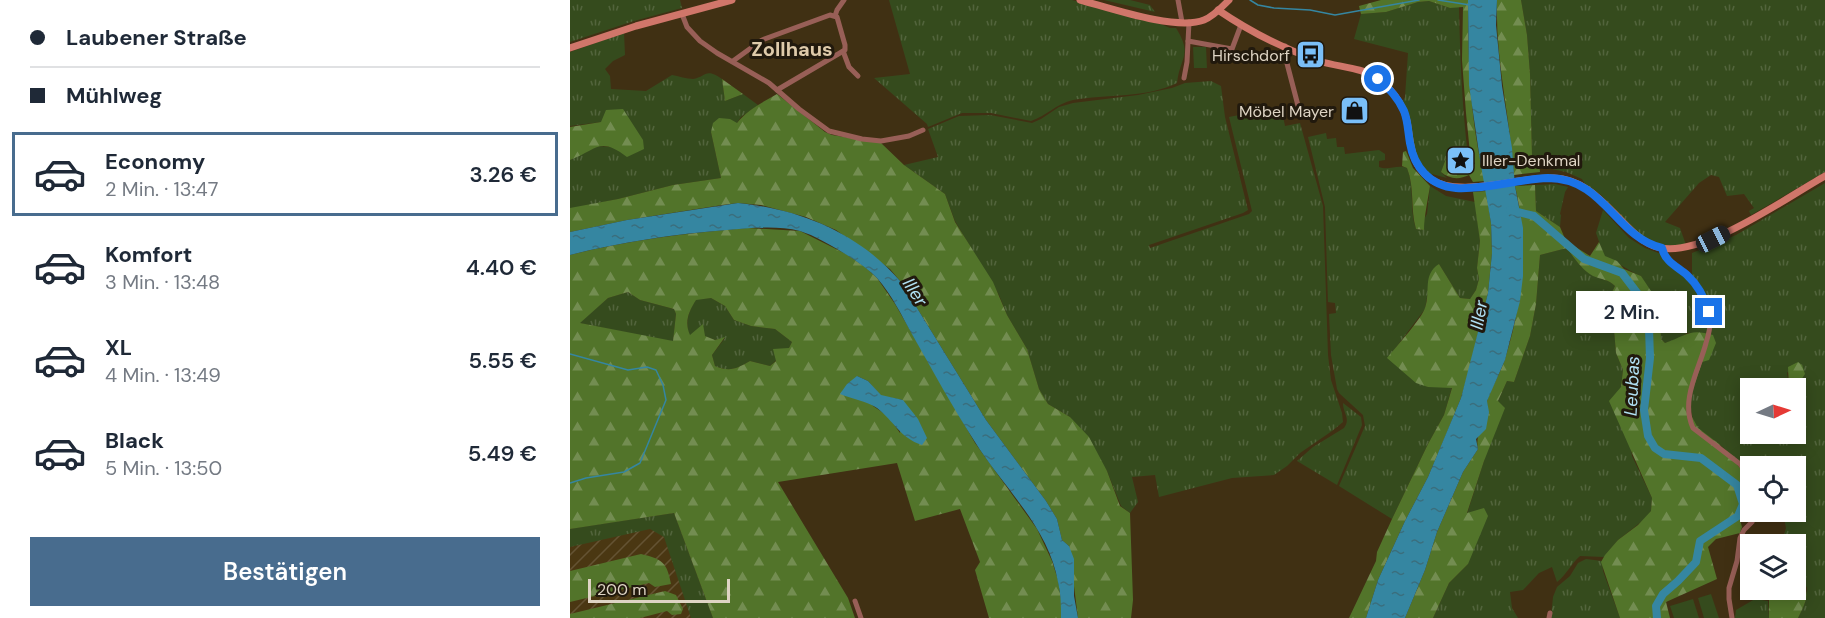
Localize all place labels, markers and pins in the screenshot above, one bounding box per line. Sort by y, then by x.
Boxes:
bus stop icon: Hirschdorf [1295,39,1327,71]
place label: Hirschdorf [1212,45,1290,66]
shop icon: Möbel Mayer [1339,95,1371,127]
place label: Möbel Mayer [1239,101,1334,122]
place icon: Iller-Denkmal [1445,144,1477,176]
place label: Iller-Denkmal [1482,150,1580,171]

